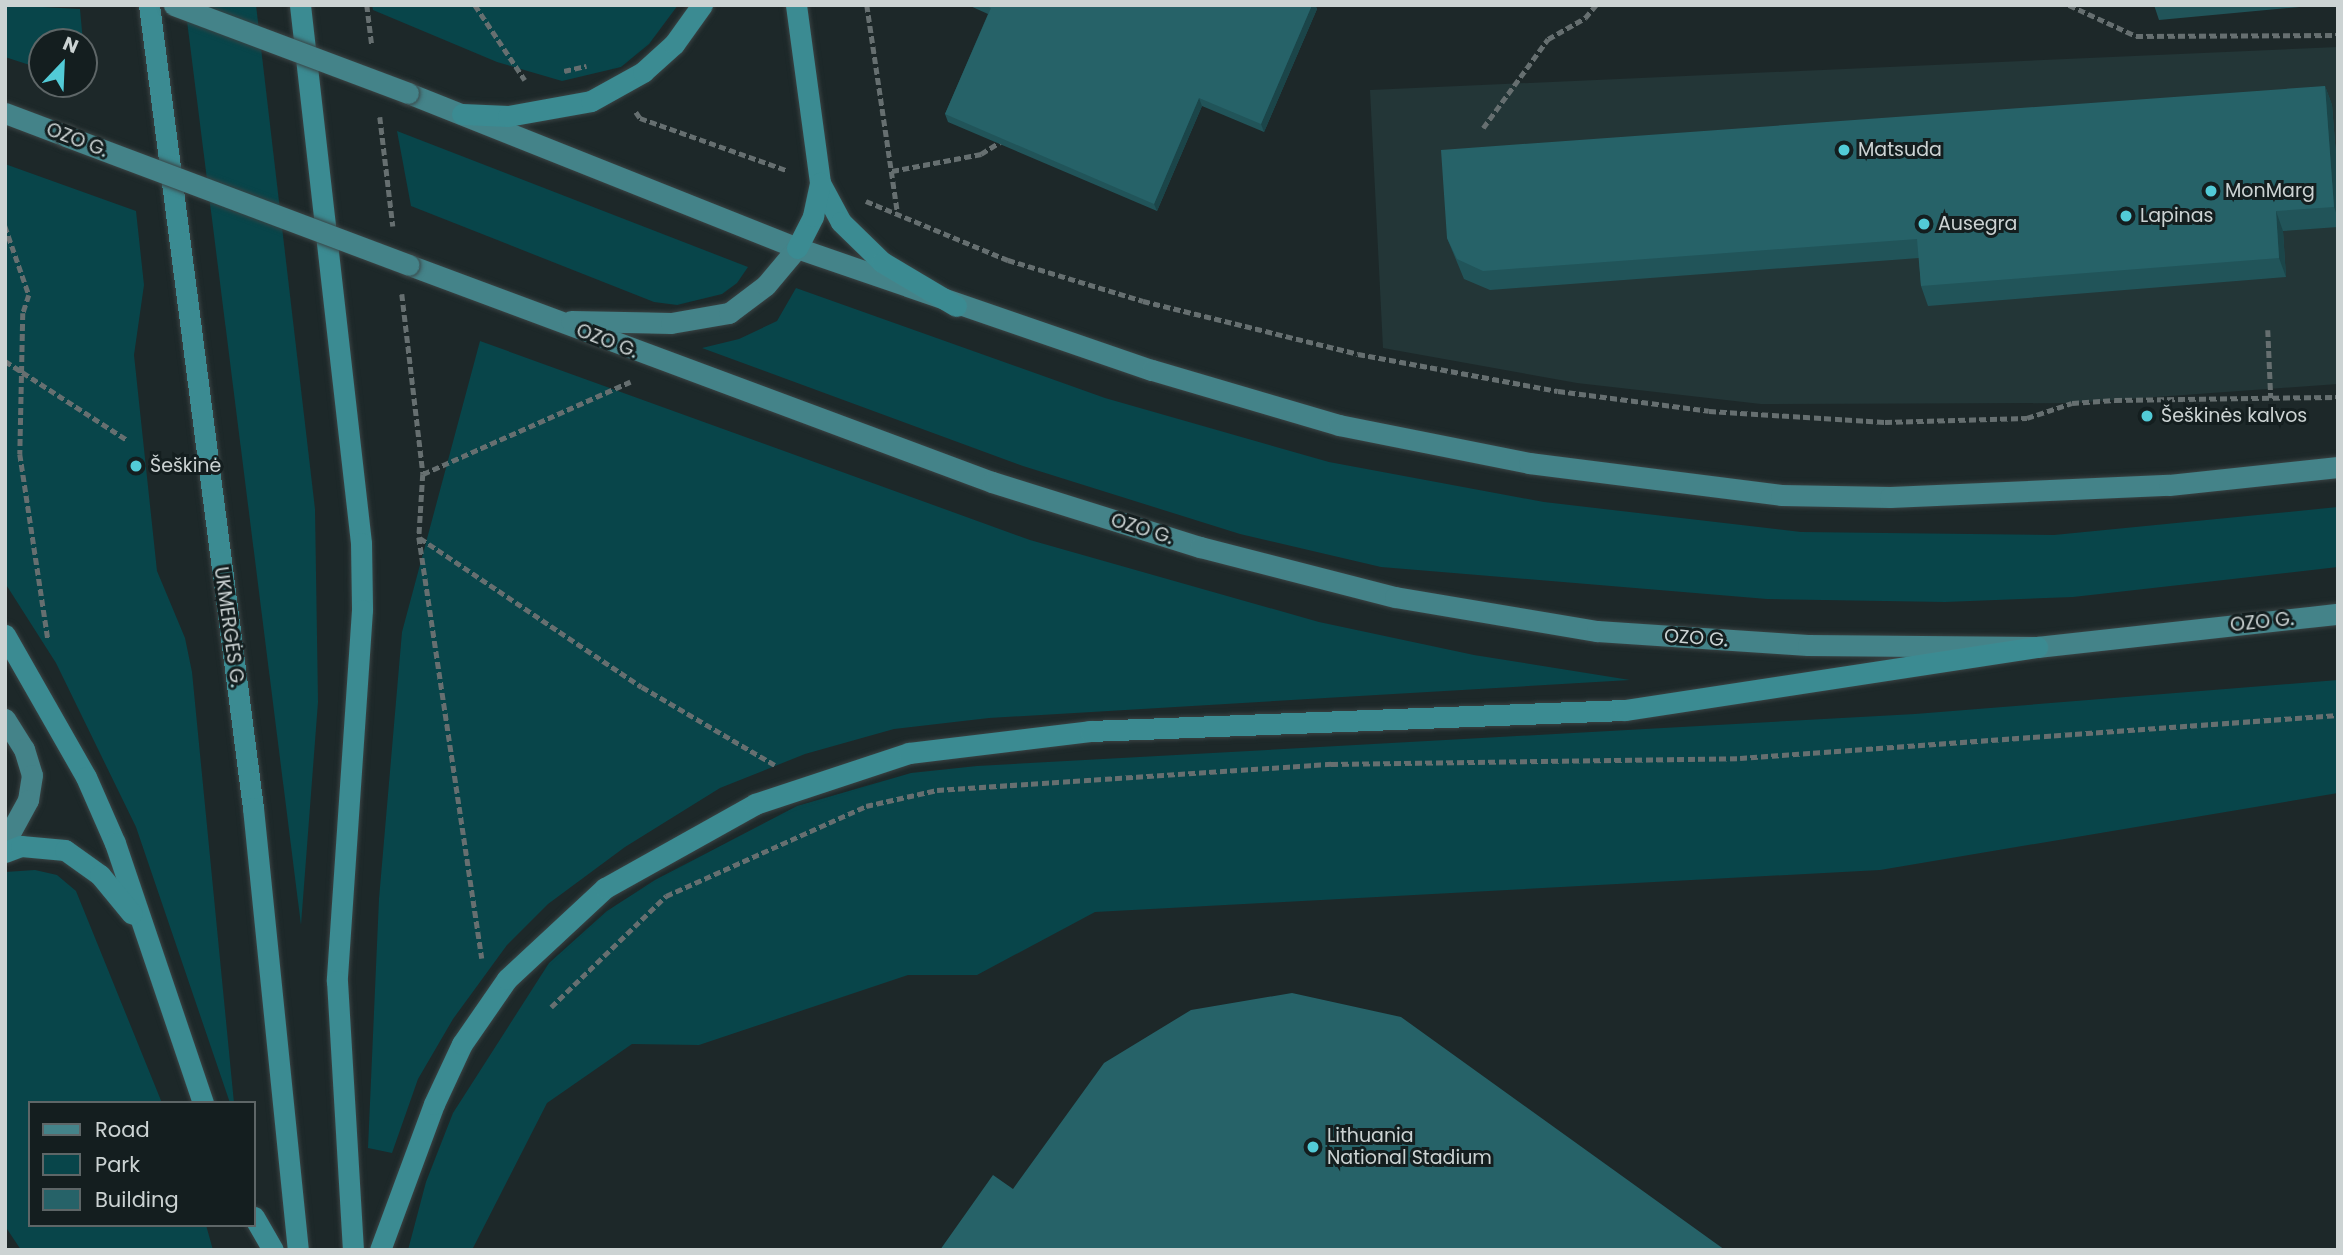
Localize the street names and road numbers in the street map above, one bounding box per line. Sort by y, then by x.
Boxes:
street label: OZO G. [43,118,111,162]
street label: OZO G. [573,319,641,363]
street label: OZO G. [1108,509,1176,549]
street label: UKMERGĖS G. [209,565,249,689]
street label: OZO G. [2229,607,2295,637]
street label: OZO G. [1663,624,1729,652]

